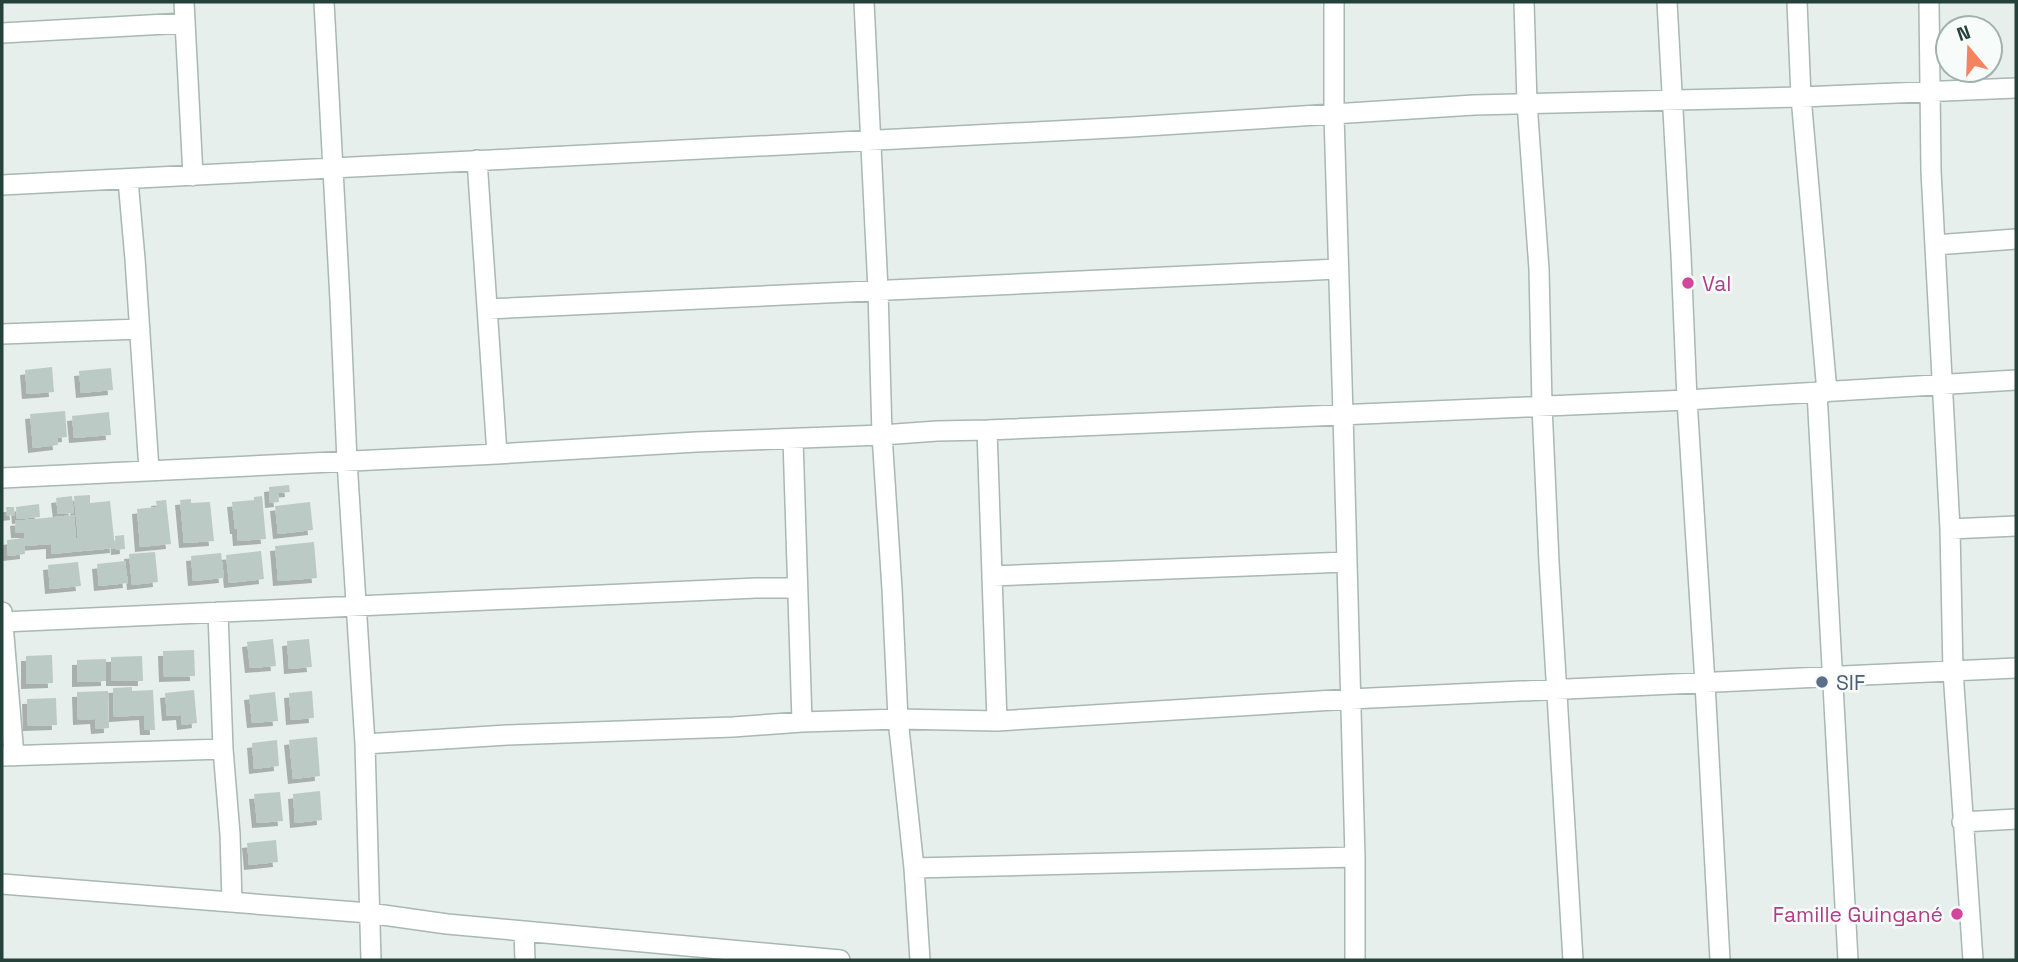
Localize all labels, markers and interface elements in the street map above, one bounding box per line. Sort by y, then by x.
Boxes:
north arrow [1934,14,2004,84]
text: N [1954,20,1974,47]
place label: Val [1702,270,1731,297]
marker: Val [1680,275,1696,291]
place label: SIF [1836,669,1865,696]
marker: SIF [1814,674,1830,690]
place label: Famille Guingané [1773,901,1943,928]
marker: Famille Guingané [1949,906,1965,922]

